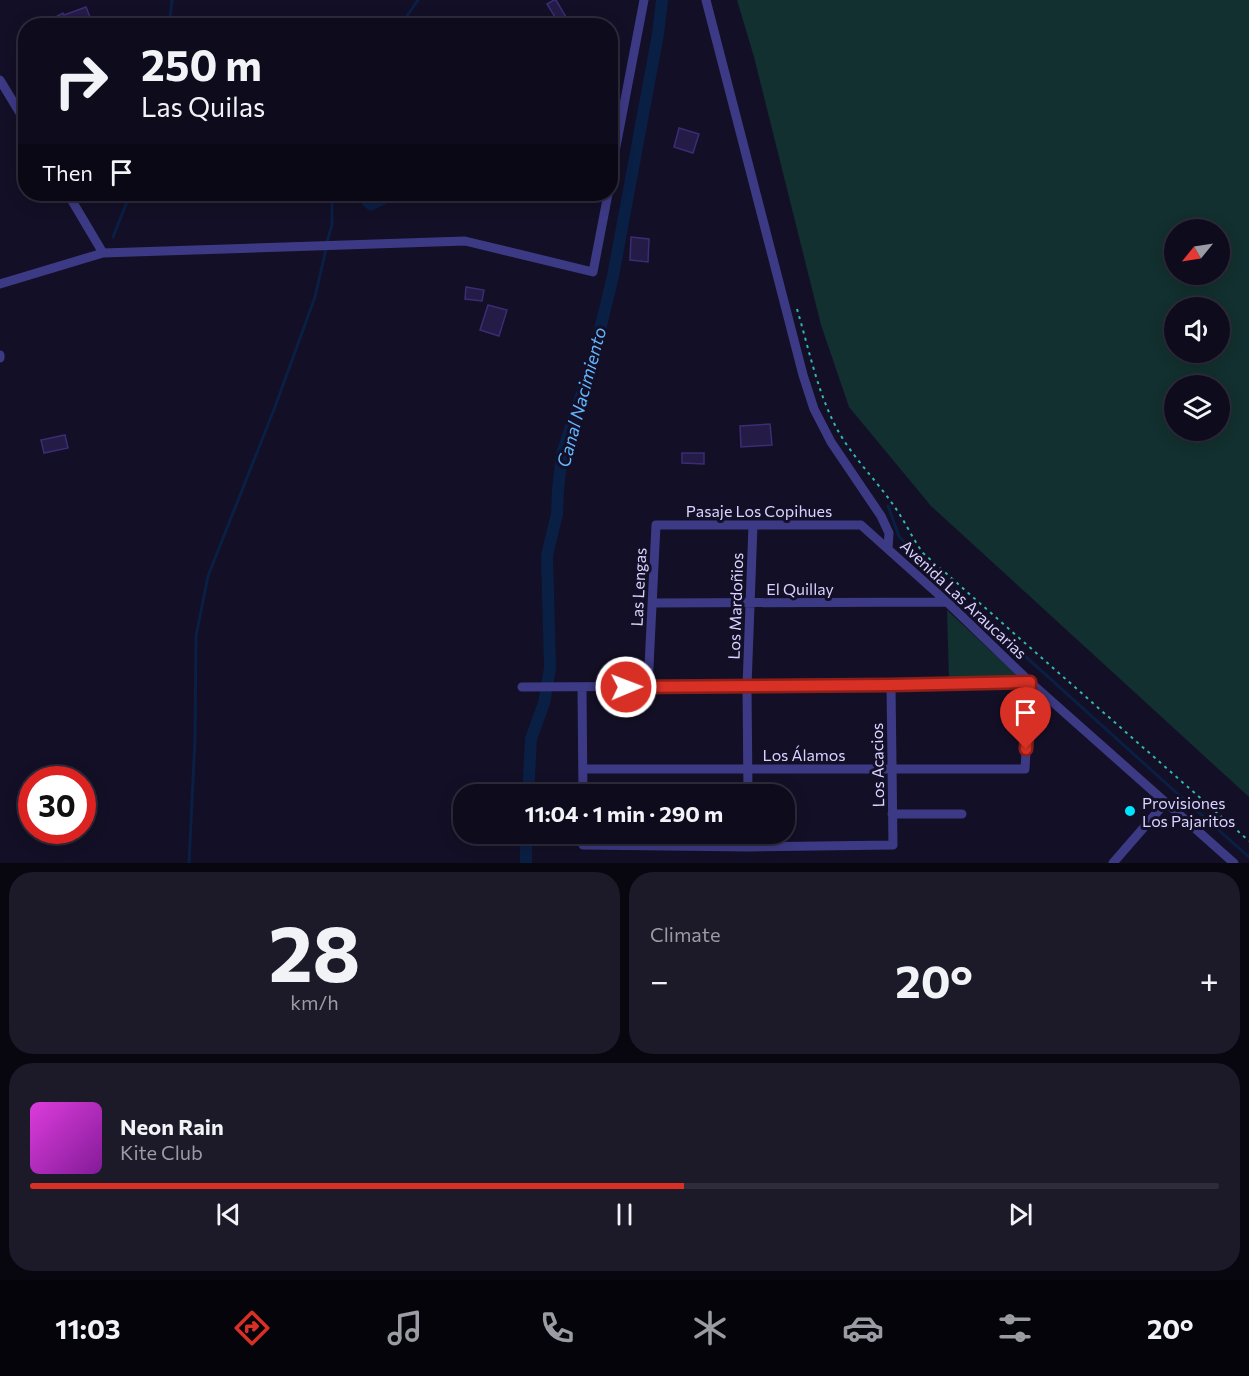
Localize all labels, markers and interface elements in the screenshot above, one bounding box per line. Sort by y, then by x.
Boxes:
text: 250 m [141,38,262,90]
icon: right [42,42,120,120]
text: Las Quilas [141,90,265,123]
icon: arrive [105,156,138,189]
text: Then [42,159,93,186]
north arrow [1164,219,1230,285]
map controls [1164,219,1230,441]
button: sound [1164,297,1230,363]
water label: Canal Nacimiento [552,325,610,469]
button: layers [1164,375,1230,441]
street label: Pasaje Los Copihues [686,501,832,520]
street label: Avenida Las Araucarias [897,536,1031,662]
street label: Las Lengas [626,547,650,627]
street label: Los Mardoñios [724,552,746,660]
street label: El Quillay [766,579,834,598]
position arrow [594,655,658,719]
pin [1000,687,1051,749]
icon: arrive [1009,696,1042,729]
street label: Los Acacios [867,723,887,807]
street label: Los Álamos [762,745,846,764]
speed limit sign: 30 [18,766,96,844]
place label: Provisiones Los Pajaritos [1142,793,1235,830]
text: 11:04 · 1 min · 290 m [525,800,723,827]
marker: Provisiones Los Pajaritos [1123,804,1137,818]
text: 28 [268,903,361,998]
text: Climate [650,922,720,946]
text: 20° [895,952,973,1007]
text: − [650,959,669,1000]
text: + [1200,959,1219,1000]
text: km/h [290,990,339,1014]
text: Neon Rain [120,1113,224,1140]
text: Kite Club [120,1140,203,1164]
icon: previous [212,1198,245,1231]
icon: pause [608,1198,641,1231]
icon: next [1004,1198,1037,1231]
icon: directions [231,1307,273,1349]
icon: music [384,1307,426,1349]
icon: phone [536,1307,578,1349]
icon: climate [689,1307,731,1349]
icon: car [842,1307,884,1349]
icon: filters [994,1307,1036,1349]
text: 11:03 [55,1312,120,1345]
text: 20° [1147,1312,1194,1345]

